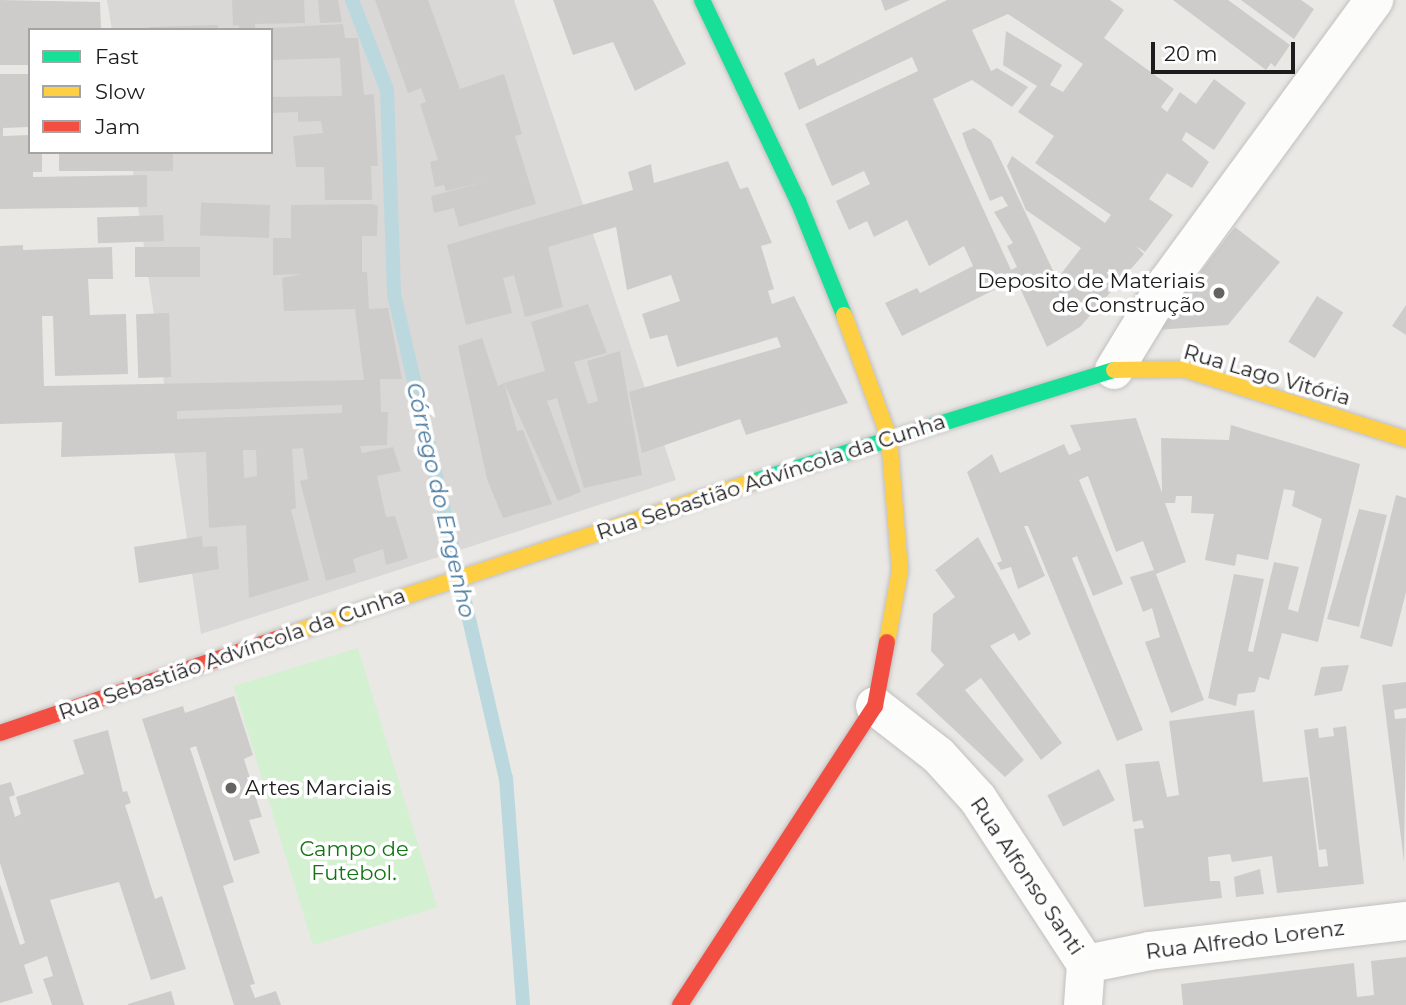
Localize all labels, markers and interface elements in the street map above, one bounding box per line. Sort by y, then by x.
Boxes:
legend [28,28,273,154]
scale bar [1154,28,1298,72]
text: 20 m [1164,41,1218,66]
text: Fast [95,44,139,69]
text: Slow [95,79,145,104]
text: Jam [95,114,140,139]
place label: Deposito de Materiais de Construção [977,268,1205,318]
marker: Deposito de Materiais de Construção [1211,285,1227,301]
street label: Rua Lago Vitória [1181,339,1353,411]
water label: Córrego do Engenho [400,380,482,620]
street label: Rua Sebastião Advíncola da Cunha [593,409,949,545]
street label: Rua Sebastião Advíncola da Cunha [55,583,409,725]
place label: Artes Marciais [245,775,392,801]
marker: Artes Marciais [223,780,239,796]
street label: Rua Alfonso Santi [965,792,1089,960]
park label: Campo de Futebol. [299,836,409,886]
street label: Rua Alfredo Lorenz [1144,915,1346,965]

